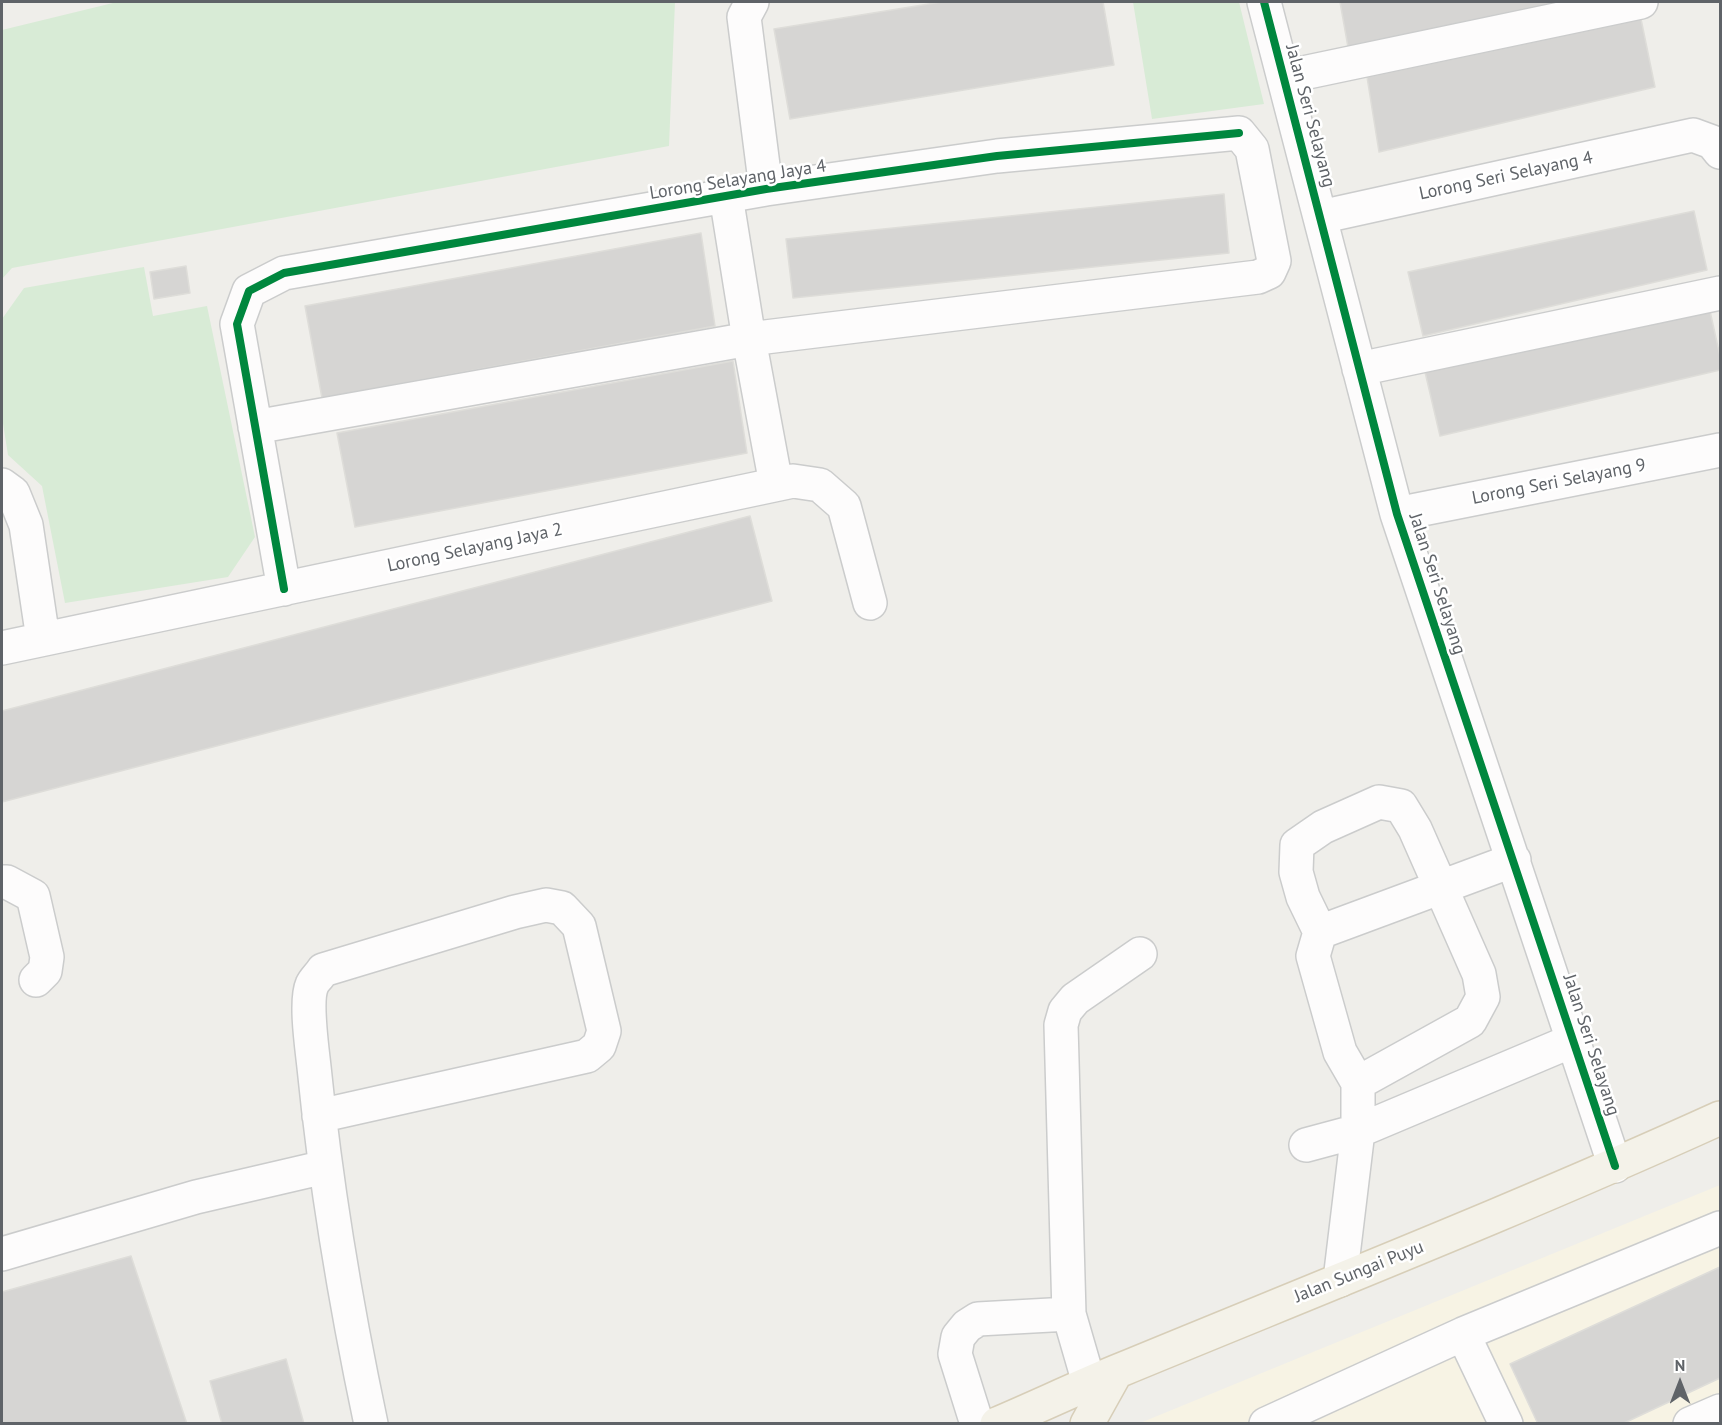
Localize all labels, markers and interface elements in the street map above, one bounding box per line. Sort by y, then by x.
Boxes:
street label: Jalan Seri Selayang [1281,42,1339,190]
street label: Lorong Seri Selayang 4 [1417,147,1595,205]
street label: Lorong Selayang Jaya 4 [648,155,828,205]
street label: Lorong Seri Selayang 9 [1470,455,1648,509]
street label: Jalan Seri Selayang [1404,511,1470,657]
street label: Lorong Selayang Jaya 2 [385,519,565,577]
street label: Jalan Seri Selayang [1558,972,1624,1118]
street label: Jalan Sungai Puyu [1291,1236,1427,1308]
north arrow [1650,1353,1710,1413]
text: N [1675,1355,1685,1375]

